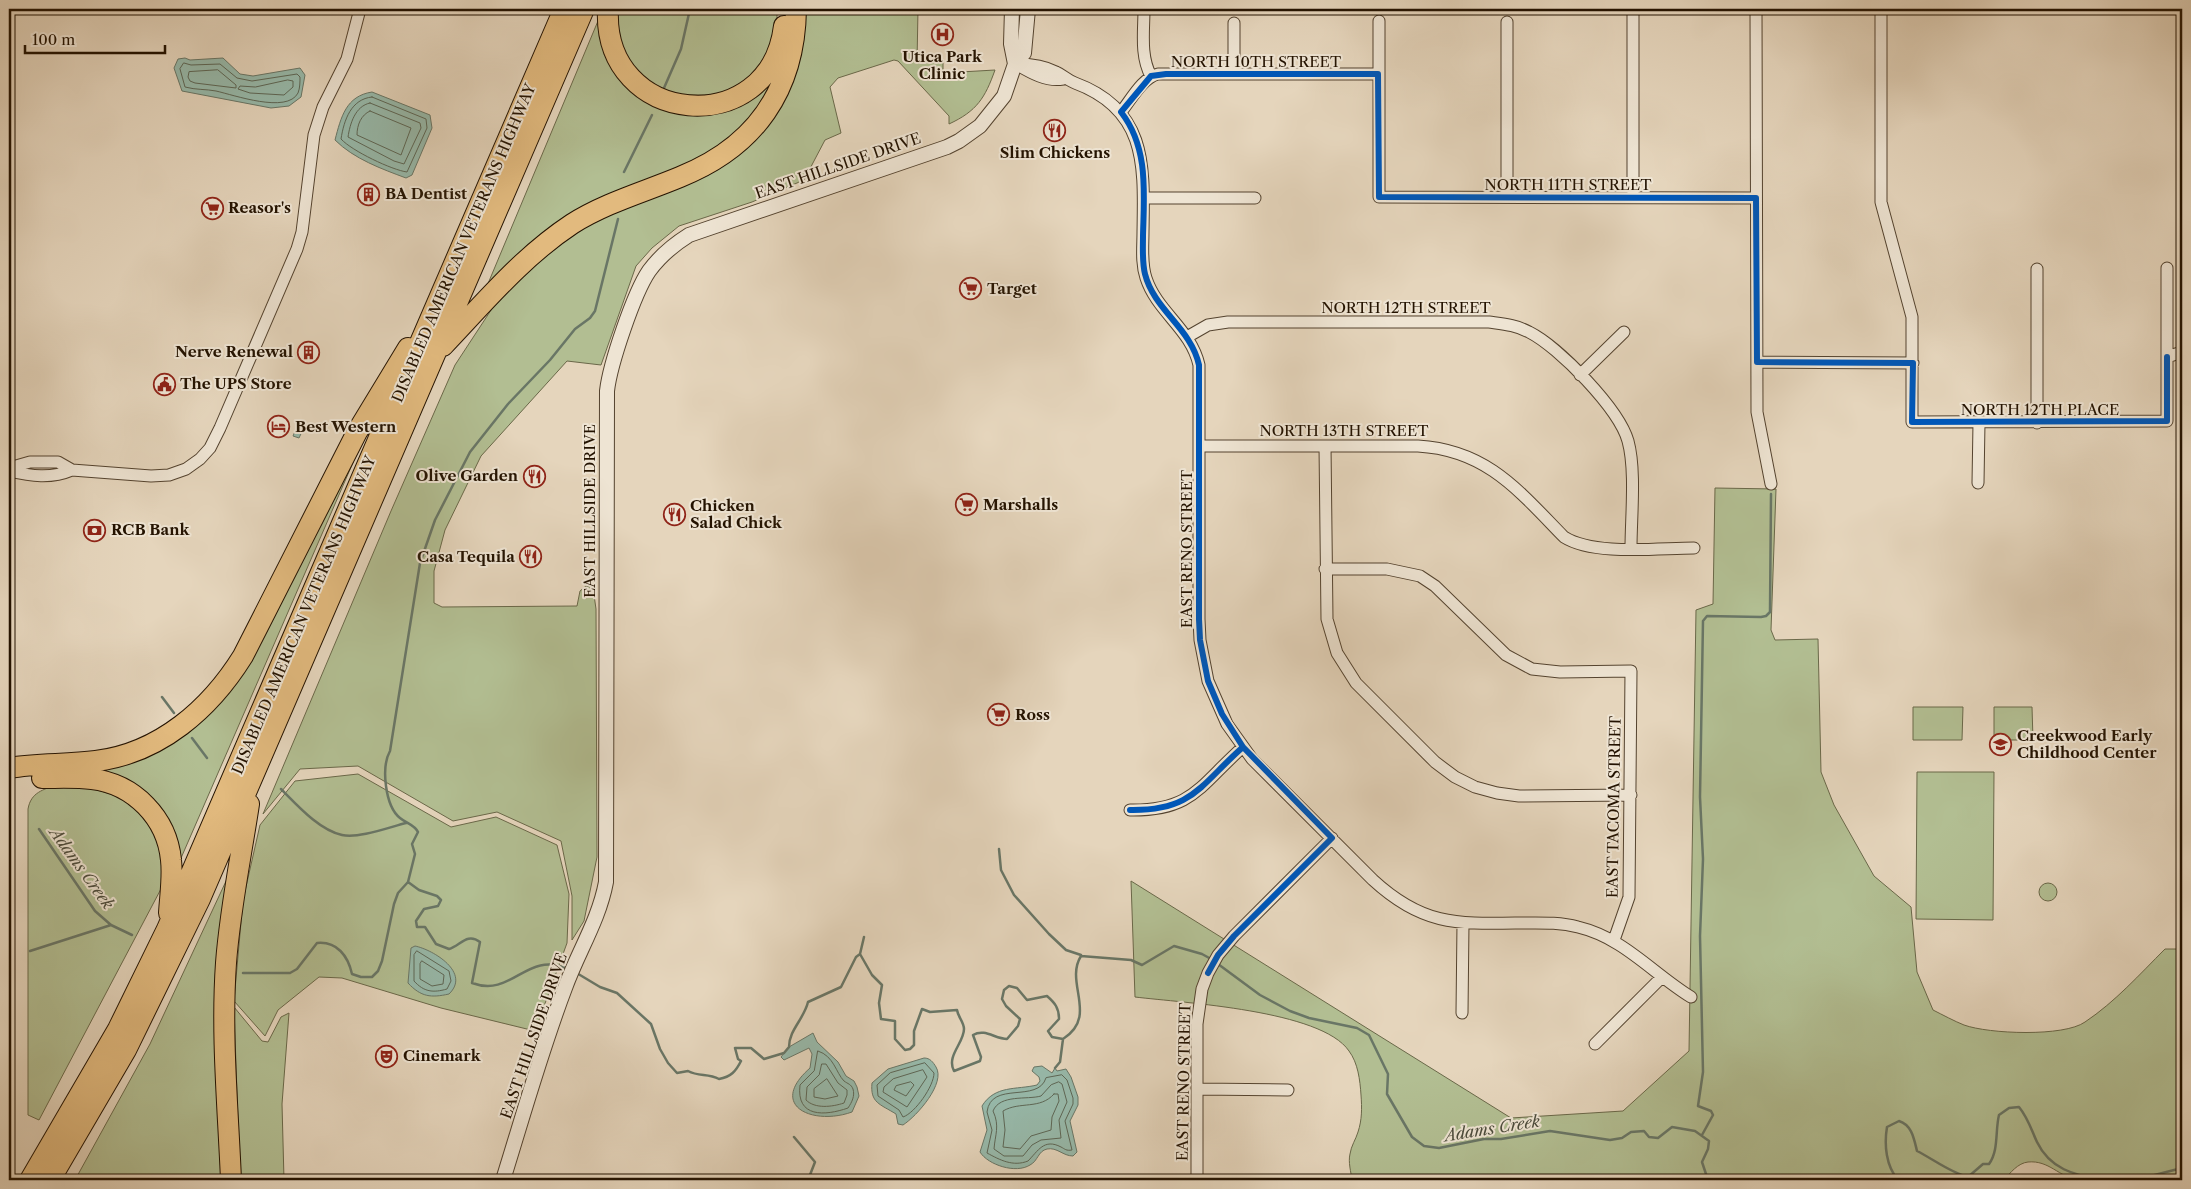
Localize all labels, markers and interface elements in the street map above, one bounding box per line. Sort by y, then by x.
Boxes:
scale bar [25,22,165,54]
hospital icon: Utica Park Clinic [930,22,954,46]
text: 100 m [32,30,75,49]
place label: Utica Park Clinic [902,47,983,83]
street label: NORTH 10TH STREET [1171,52,1342,71]
street label: DISABLED AMERICAN VETERANS HIGHWAY [387,80,540,405]
restaurant icon: Slim Chickens [1043,118,1067,142]
street label: EAST HILLSIDE DRIVE [752,128,923,203]
place label: Slim Chickens [1000,143,1110,162]
street label: NORTH 11TH STREET [1484,175,1652,194]
building icon: BA Dentist [357,182,381,206]
place label: BA Dentist [385,184,467,203]
supermarket icon: Reasor's [200,196,224,220]
place label: Reasor's [228,198,291,217]
supermarket icon: Target [959,277,983,301]
place label: Target [987,279,1037,298]
street label: NORTH 12TH STREET [1321,298,1491,317]
building icon: Nerve Renewal [297,340,321,364]
place label: Nerve Renewal [175,342,293,361]
public building icon: The UPS Store [152,372,176,396]
place label: The UPS Store [180,374,292,393]
street label: NORTH 12TH PLACE [1961,400,2119,419]
hotel icon: Best Western [267,415,291,439]
place label: Best Western [295,417,397,436]
street label: NORTH 13TH STREET [1259,421,1429,440]
street label: EAST HILLSIDE DRIVE [580,424,599,598]
street label: DISABLED AMERICAN VETERANS HIGHWAY [227,452,380,777]
restaurant icon: Olive Garden [522,464,546,488]
place label: Olive Garden [415,466,519,485]
street label: EAST RENO STREET [1177,469,1196,628]
supermarket icon: Marshalls [955,493,979,517]
place label: Marshalls [983,495,1058,514]
place label: Chicken Salad Chick [690,496,783,532]
restaurant icon: Chicken Salad Chick [662,503,686,527]
bank icon: RCB Bank [83,518,107,542]
place label: RCB Bank [111,520,190,539]
restaurant icon: Casa Tequila [519,545,543,569]
place label: Casa Tequila [417,547,515,566]
supermarket icon: Ross [987,703,1011,727]
place label: Ross [1015,705,1050,724]
street label: EAST TACOMA STREET [1602,715,1625,898]
place label: Creekwood Early Childhood Center [2017,726,2157,762]
school or university icon: Creekwood Early Childhood Center [1989,733,2013,757]
water label: Adams Creek [44,821,119,913]
street label: EAST HILLSIDE DRIVE [496,950,571,1121]
street label: EAST RENO STREET [1173,1002,1194,1161]
theatre icon: Cinemark [375,1044,399,1068]
place label: Cinemark [403,1046,482,1065]
water label: Adams Creek [1440,1110,1542,1146]

